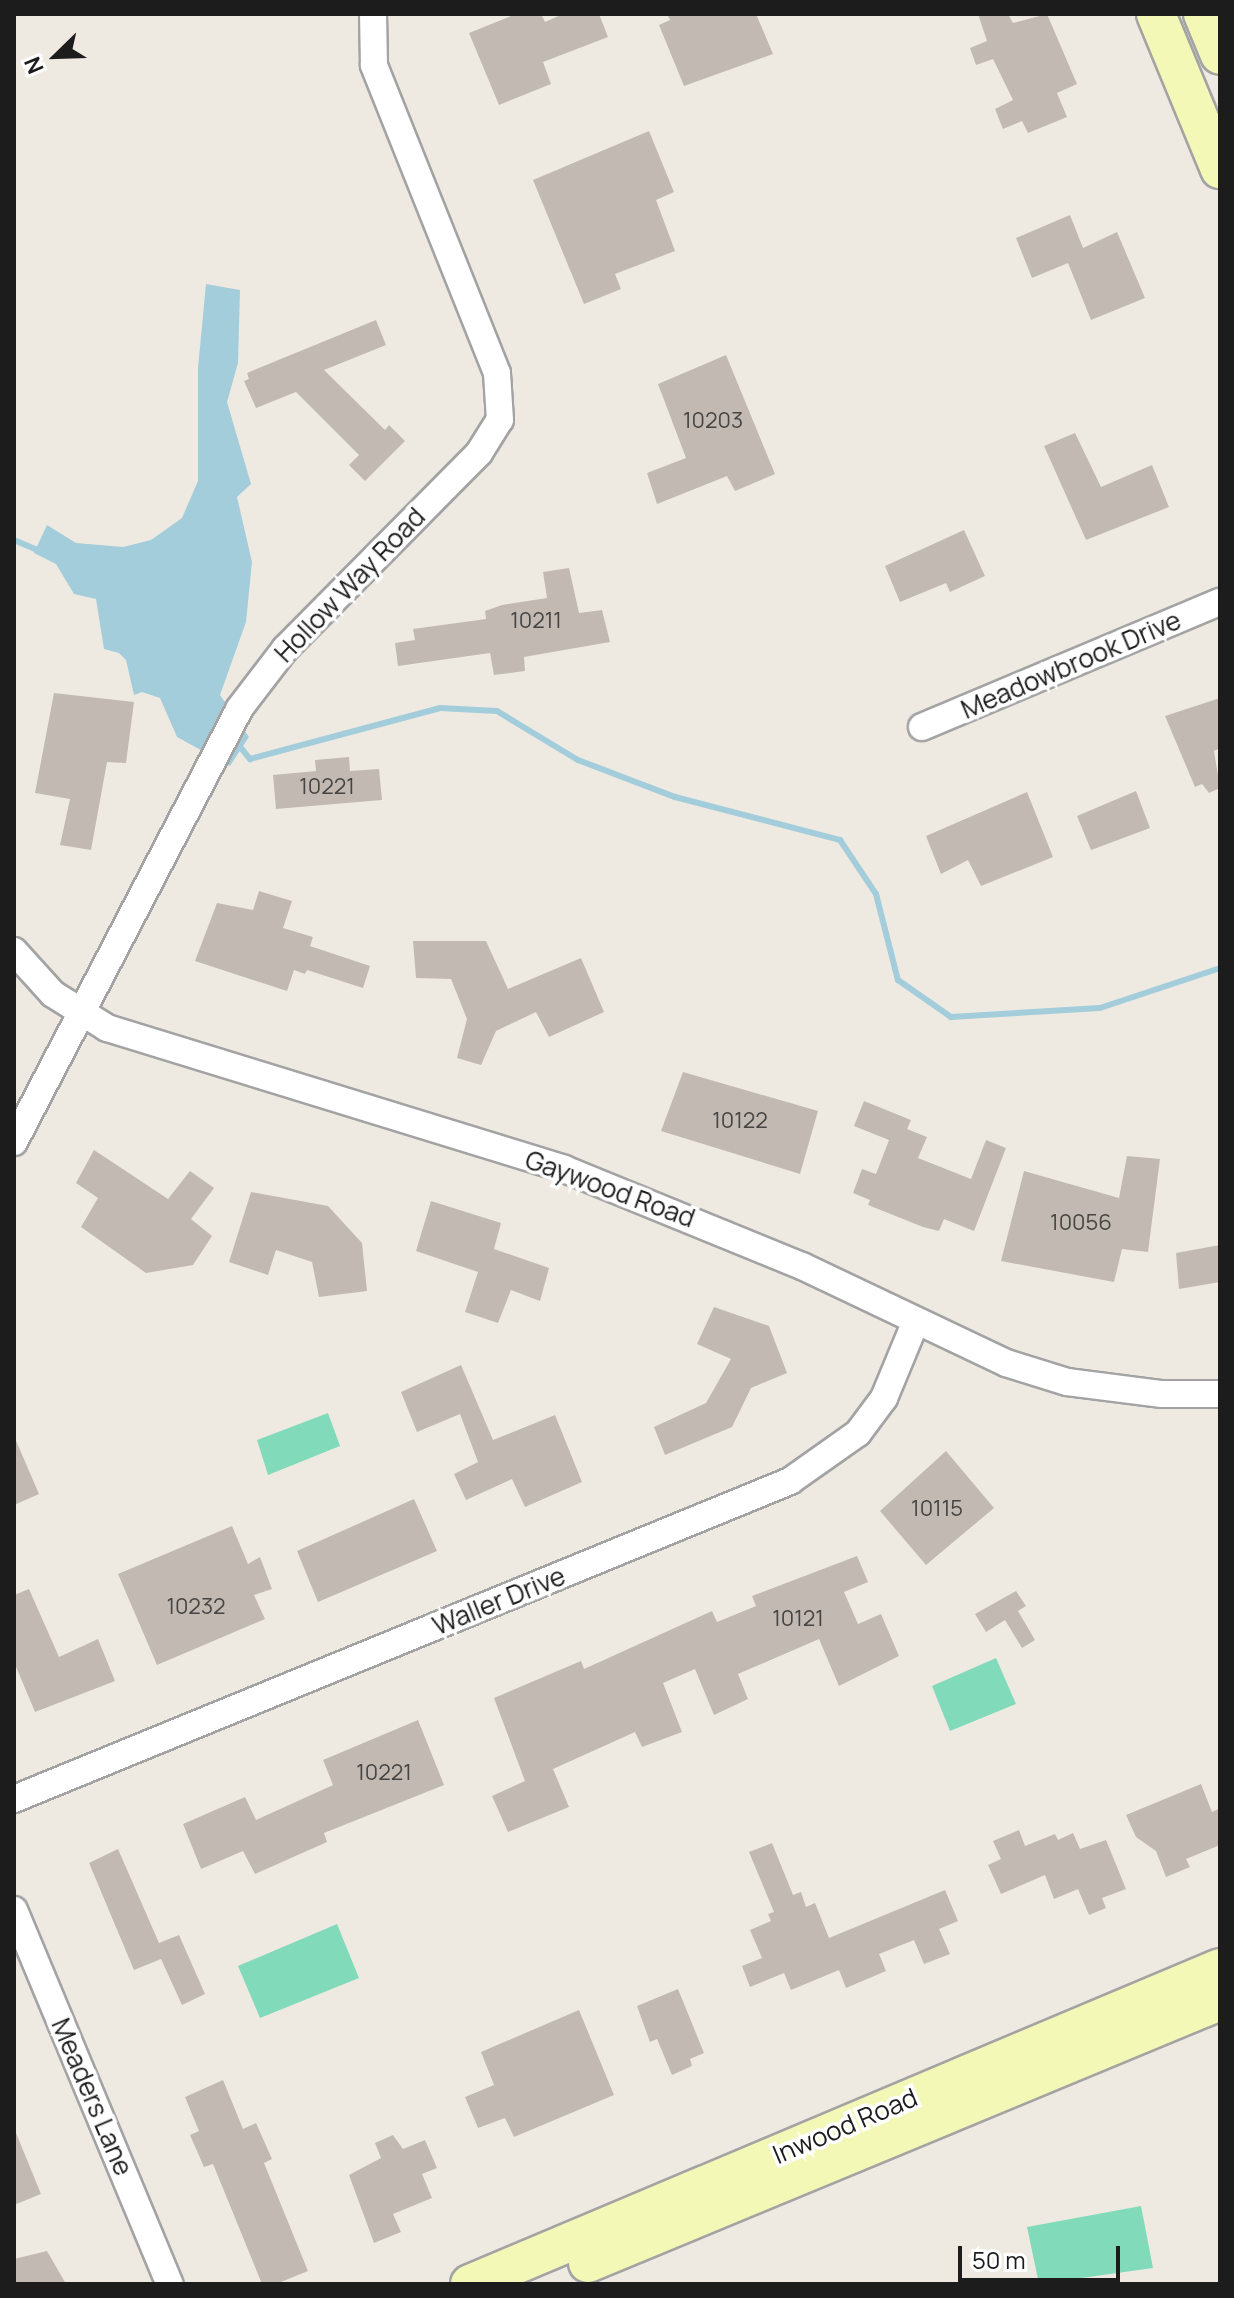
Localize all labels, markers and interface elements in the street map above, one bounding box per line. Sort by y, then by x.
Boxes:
north arrow [16,16,96,96]
text: N [17,52,51,79]
house number: 10203 [683,408,743,434]
street label: Hollow Way Road [268,501,432,669]
street label: Meadowbrook Drive [956,605,1186,725]
house number: 10211 [510,608,562,634]
house number: 10221 [299,774,355,800]
house number: 10122 [712,1108,768,1134]
street label: Gaywood Road [521,1144,699,1234]
house number: 10056 [1050,1210,1112,1236]
house number: 10115 [911,1496,963,1522]
street label: Waller Drive [428,1560,570,1642]
house number: 10232 [166,1594,226,1620]
house number: 10121 [772,1606,824,1632]
house number: 10221 [356,1760,412,1786]
street label: Meaders Lane [45,2014,139,2180]
street label: Inwood Road [768,2082,922,2170]
scale bar [962,2230,1124,2280]
text: 50 m [972,2243,1026,2276]

